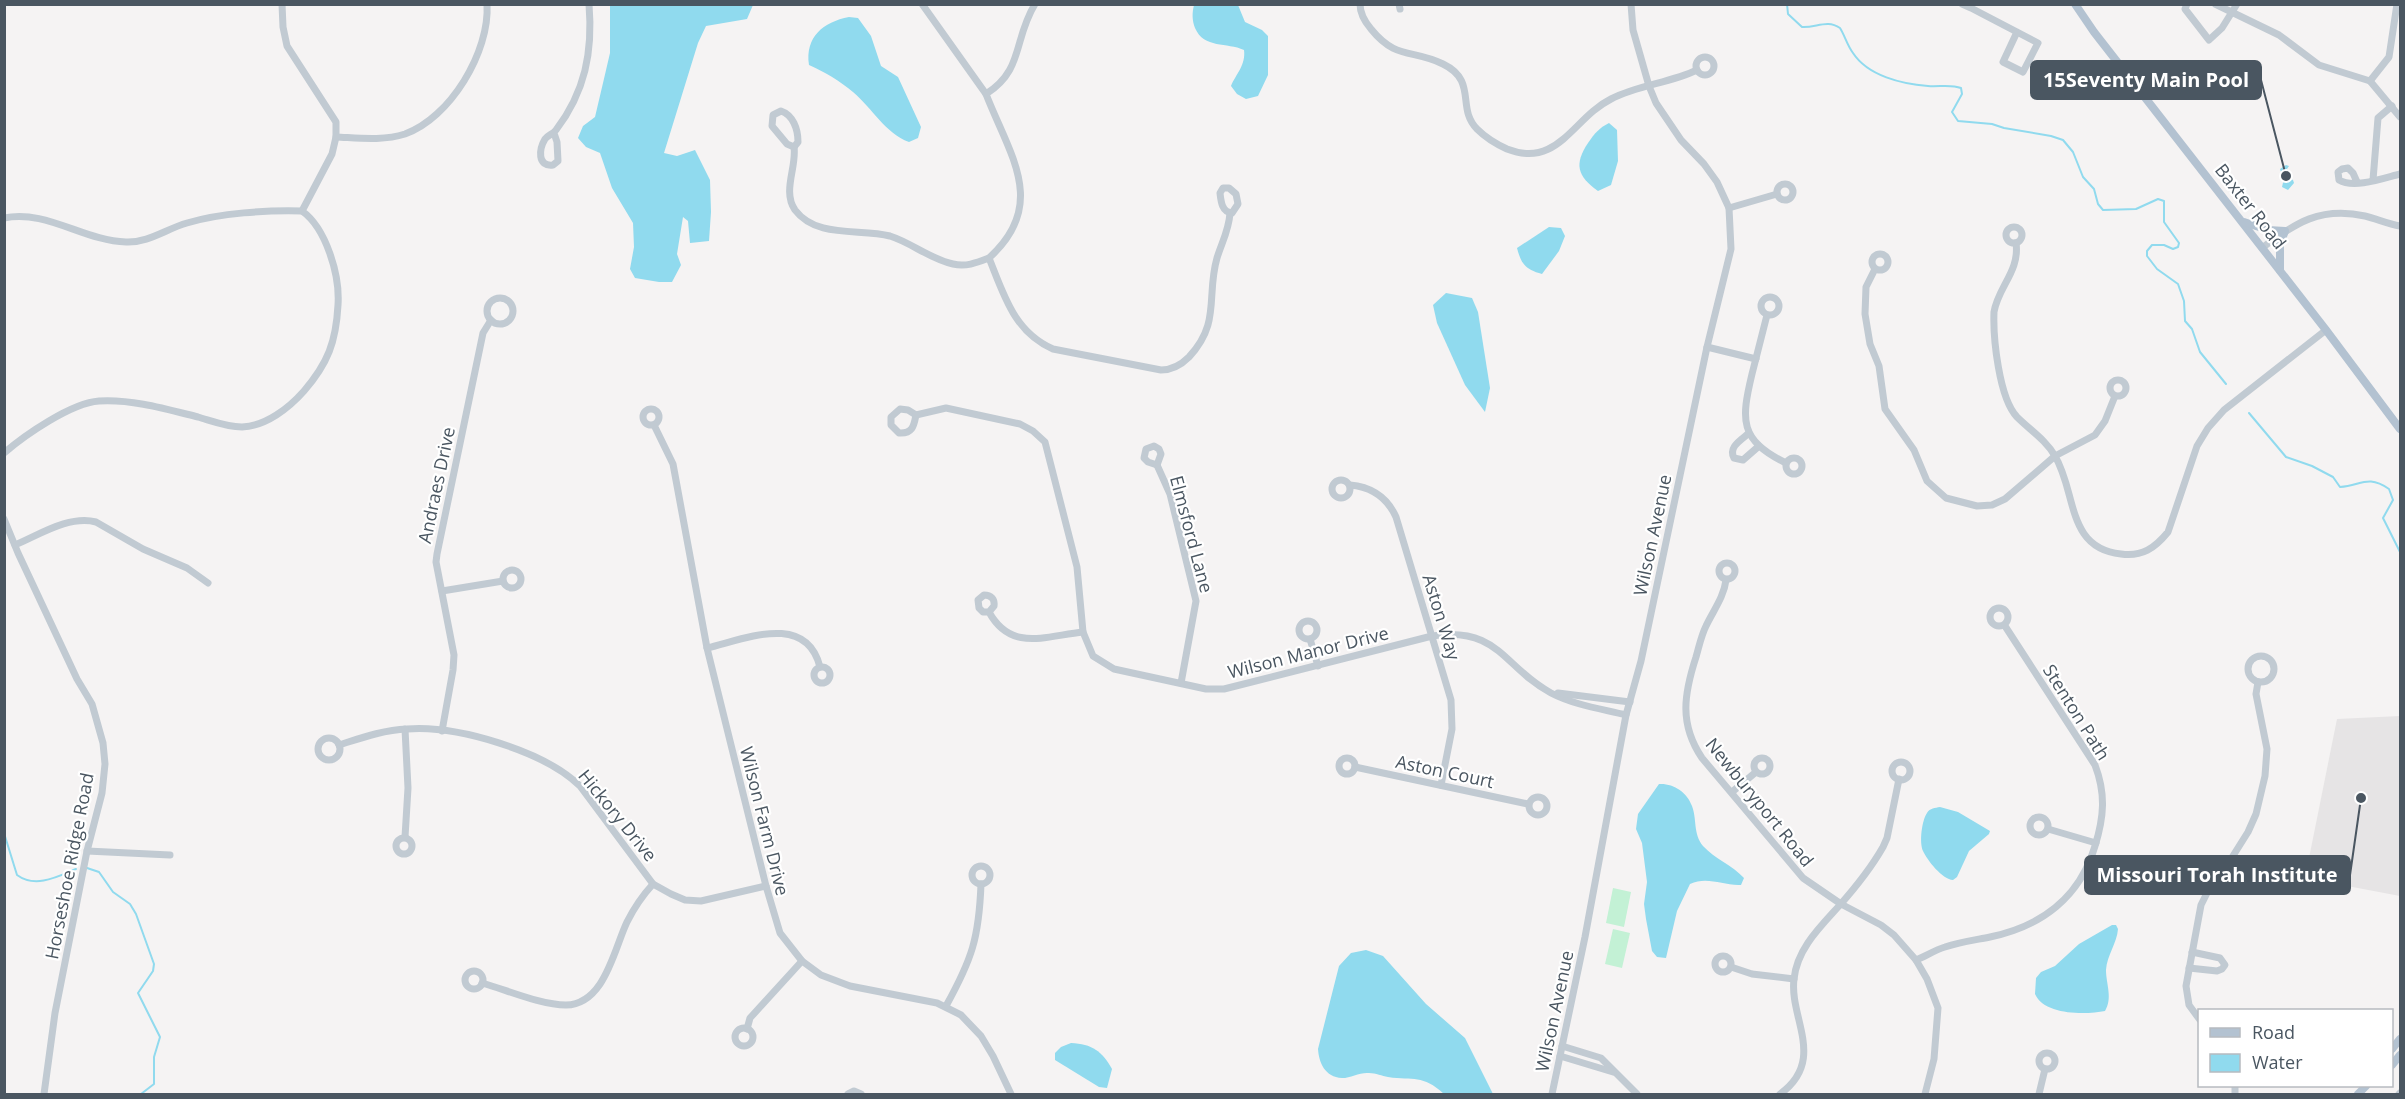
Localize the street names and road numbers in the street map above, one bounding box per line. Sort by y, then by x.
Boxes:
street label: Baxter Road [2210,158,2292,254]
street label: Andraes Drive [412,425,460,545]
street label: Wilson Avenue [1627,472,1677,598]
street label: Elmsford Lane [1165,473,1219,595]
street label: Aston Way [1418,571,1467,664]
street label: Wilson Manor Drive [1225,620,1391,684]
street label: Stenton Path [2038,660,2116,764]
street label: Newburyport Road [1701,733,1819,871]
street label: Wilson Farm Drive [735,744,795,898]
street label: Aston Court [1394,749,1496,793]
street label: Hickory Drive [573,764,663,866]
street label: Horseshoe Ridge Road [39,771,99,961]
street label: Wilson Avenue [1529,948,1579,1074]

